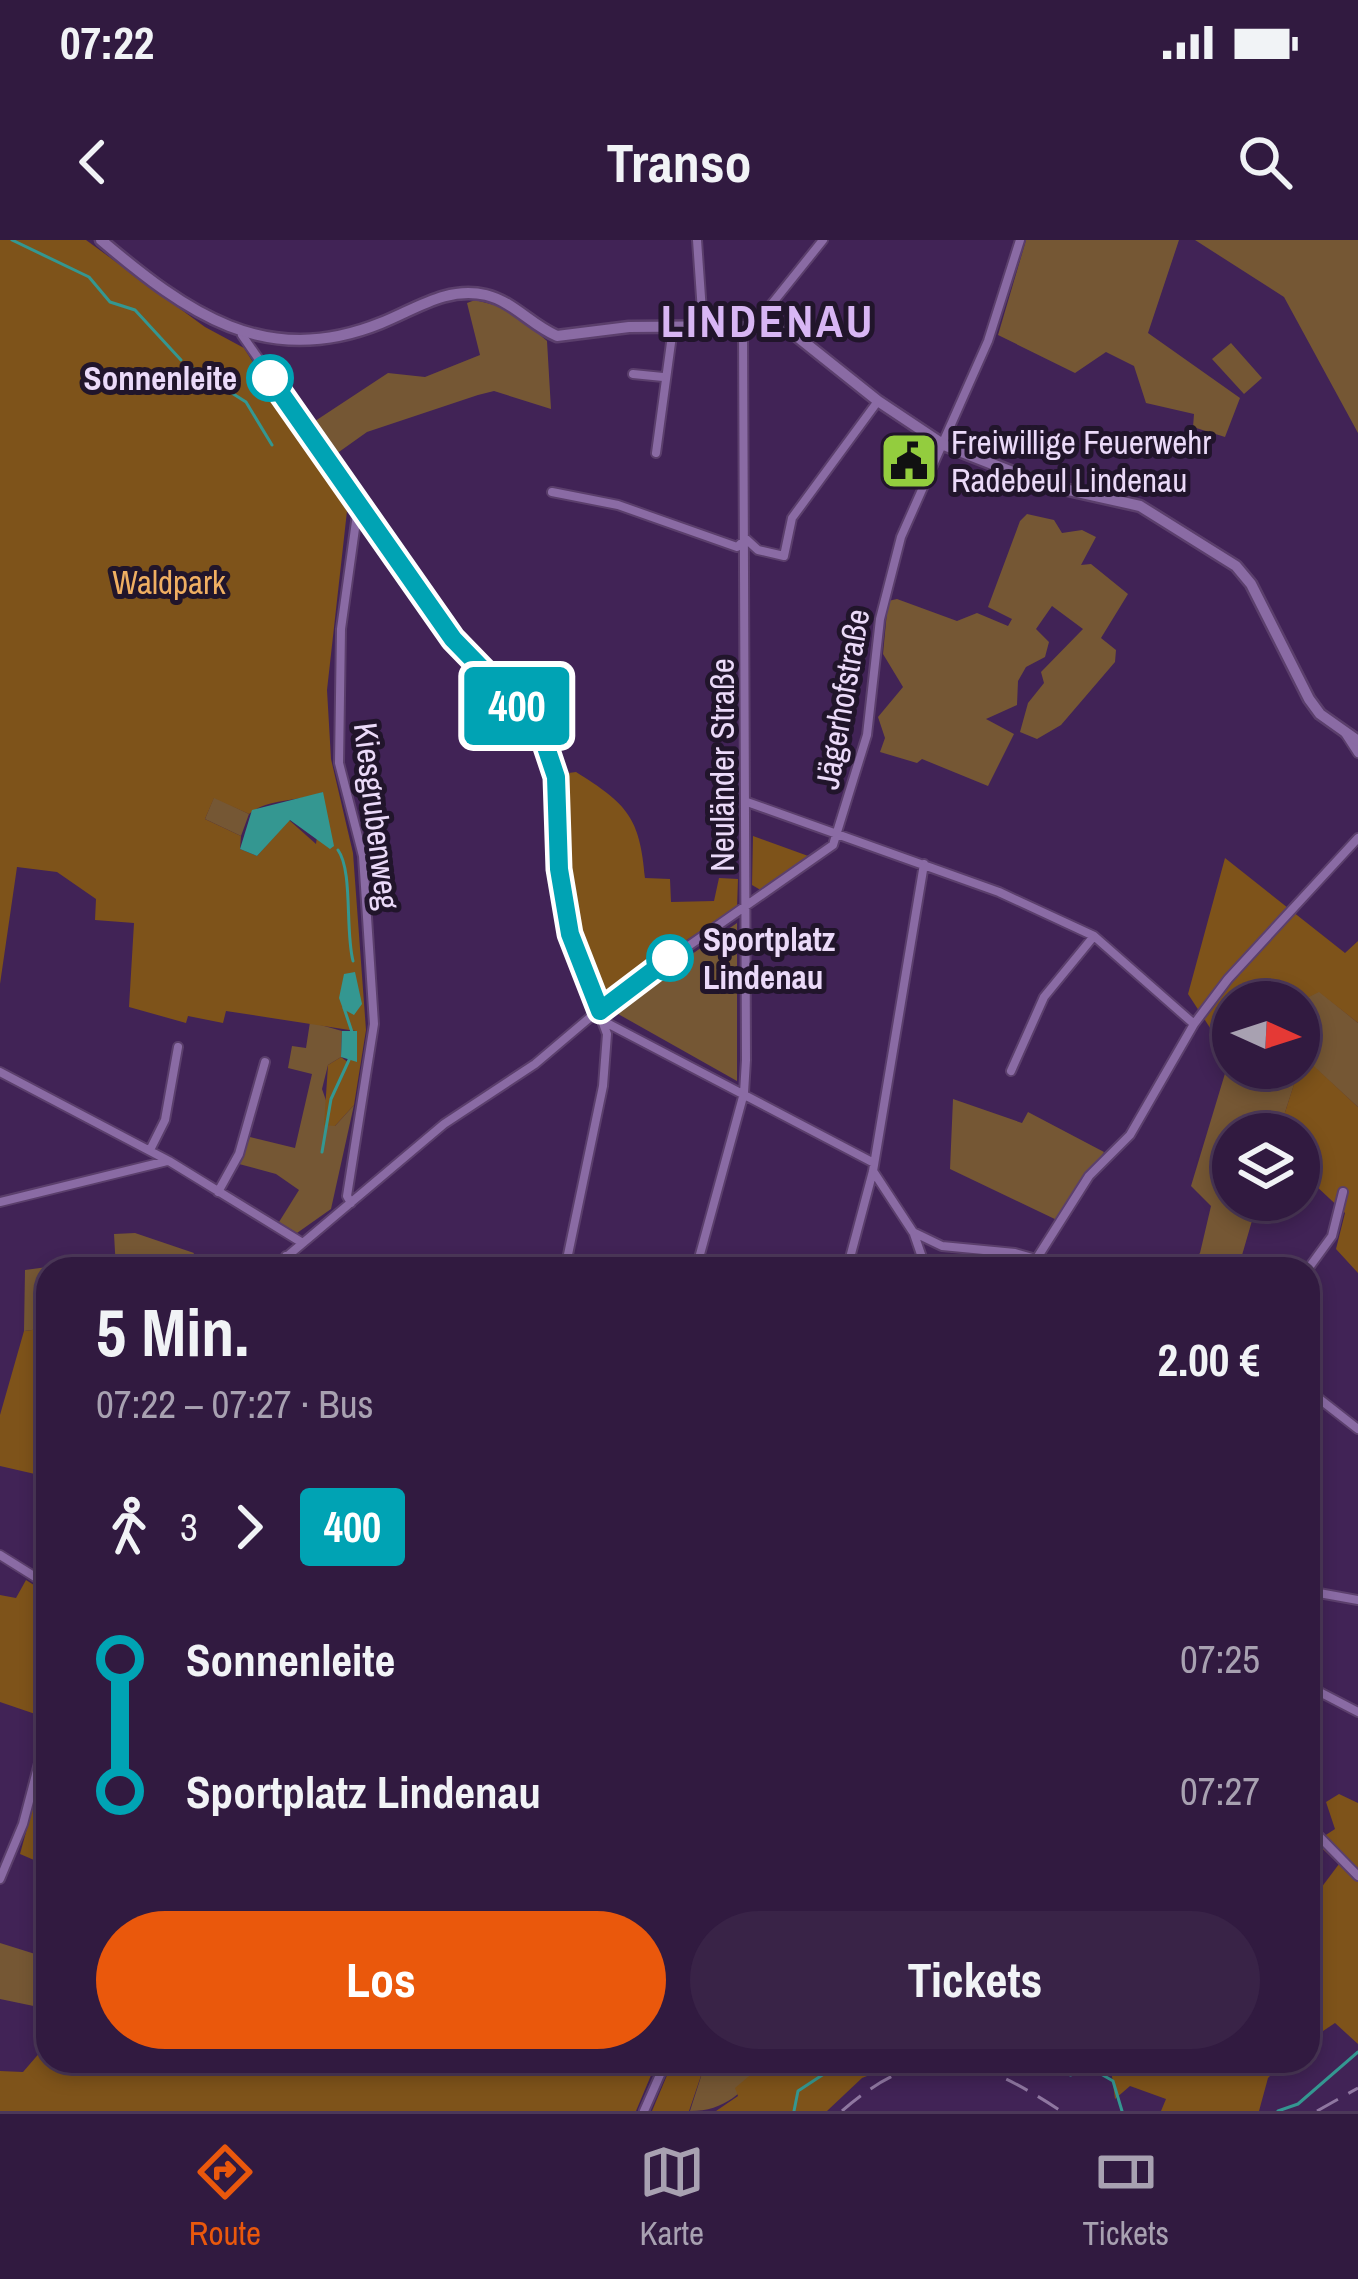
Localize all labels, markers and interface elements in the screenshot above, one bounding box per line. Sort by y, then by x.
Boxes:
text: 07:22 [60,12,154,73]
text: Transo [606,126,752,199]
icon: back [60,129,126,195]
icon: search [1232,129,1298,195]
district label: LINDENAU [661,290,875,351]
place label: Sonnenleite [84,356,237,400]
marker: Sonnenleite [248,356,292,400]
place label: Freiwillige Feuerwehr Radebeul Lindenau [951,420,1211,502]
public building icon: Freiwillige Feuerwehr Radebeul Lindenau [878,430,940,492]
park label: Waldpark [112,560,226,604]
street label: Jägerhofstraße [805,606,879,792]
street label: Neuländer Straße [700,658,744,872]
line badge: 400 [448,667,586,745]
text: 400 [488,678,546,734]
street label: Kiesgrubenweg [344,720,410,912]
place label: Sportplatz Lindenau [703,917,835,999]
marker: Sportplatz Lindenau [648,936,692,980]
north arrow [1212,981,1320,1089]
map controls [1212,981,1320,1221]
button: layers [1212,1113,1320,1221]
text: 5 Min. [96,1288,249,1377]
text: 2.00 € [1157,1329,1260,1390]
text: 07:22 – 07:27 · Bus [96,1378,373,1430]
icon: walk [96,1494,162,1560]
icon: forward [216,1494,282,1560]
text: 400 [324,1499,381,1555]
text: 3 [180,1501,198,1553]
text: Sonnenleite [186,1629,395,1690]
text: 07:25 [1180,1633,1260,1685]
text: Sportplatz Lindenau [186,1761,541,1822]
text: 07:27 [1180,1765,1260,1817]
button: Los [96,1911,666,2049]
button: Tickets [690,1911,1260,2049]
tab: Route [189,2139,261,2255]
tab: Karte [639,2139,705,2255]
tab: Tickets [1083,2139,1169,2255]

